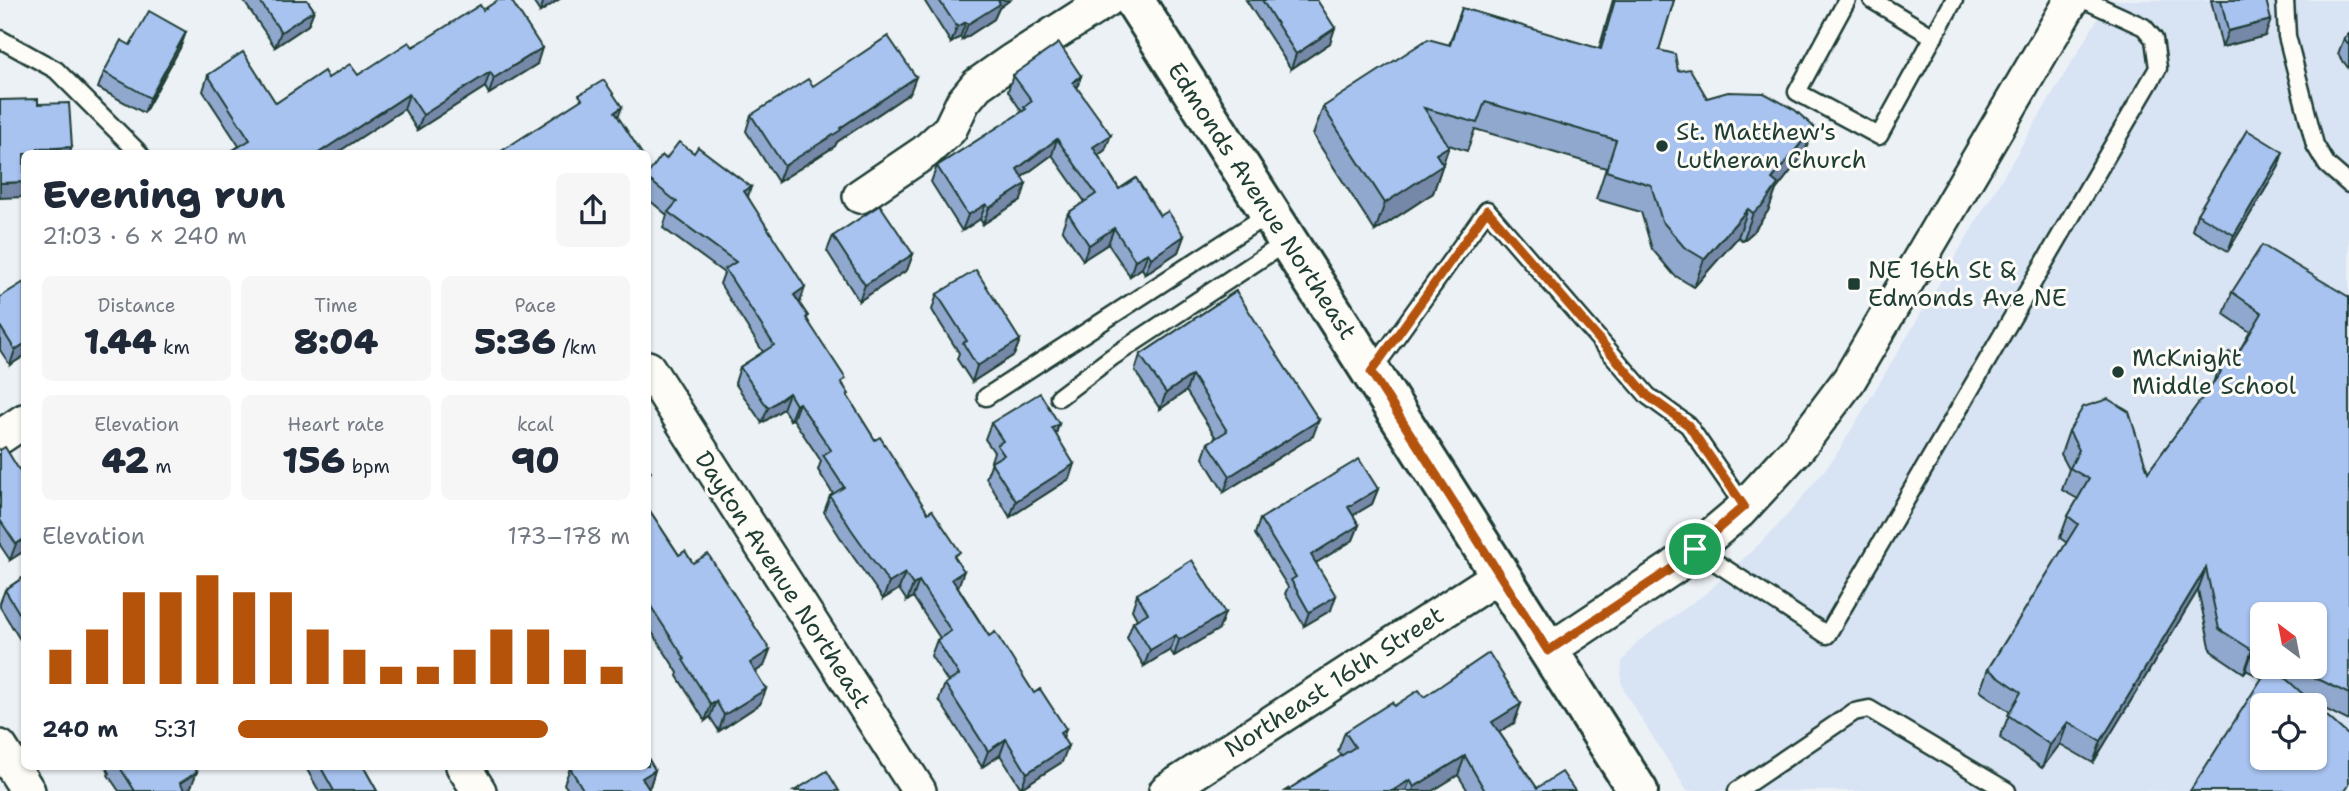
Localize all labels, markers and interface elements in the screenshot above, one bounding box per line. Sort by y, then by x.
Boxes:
street label: Edmonds Avenue Northeast [1160,56,1364,346]
place label: St. Matthew's Lutheran Church [1676,116,1867,176]
marker: St. Matthew's Lutheran Church [1654,138,1670,154]
text: Evening run [42,169,285,220]
button: share [556,173,630,247]
text: 21:03 · 6 × 240 m [42,221,247,251]
place label: NE 16th St & Edmonds Ave NE [1868,254,2067,314]
marker: NE 16th St & Edmonds Ave NE [1846,276,1862,292]
text: Distance [98,293,176,318]
text: Time [314,293,358,318]
text: Pace [514,293,556,318]
text: 1.44 [83,318,156,365]
text: 8:04 [294,318,378,365]
text: 5:36 [474,318,556,365]
text: km [156,335,190,360]
text: /km [556,335,596,360]
place label: McKnight Middle School [2132,342,2297,402]
marker: McKnight Middle School [2110,364,2126,380]
text: Elevation [94,412,179,437]
text: Heart rate [288,412,384,437]
text: kcal [517,412,554,437]
text: 42 [102,437,149,484]
text: 156 [282,437,345,484]
text: 90 [511,437,560,484]
street label: Dayton Avenue Northeast [688,445,878,715]
text: m [149,454,172,479]
text: bpm [345,454,390,479]
pin [1665,519,1725,579]
text: Elevation [42,521,145,551]
text: 173–178 m [508,521,630,551]
icon: arrive [1676,530,1714,568]
street label: Northeast 16th Street [1218,599,1450,765]
north arrow [2250,602,2328,679]
map controls [2250,602,2327,770]
button: locate [2250,693,2327,770]
text: 240 m [42,714,118,744]
text: 5:31 [154,714,197,744]

